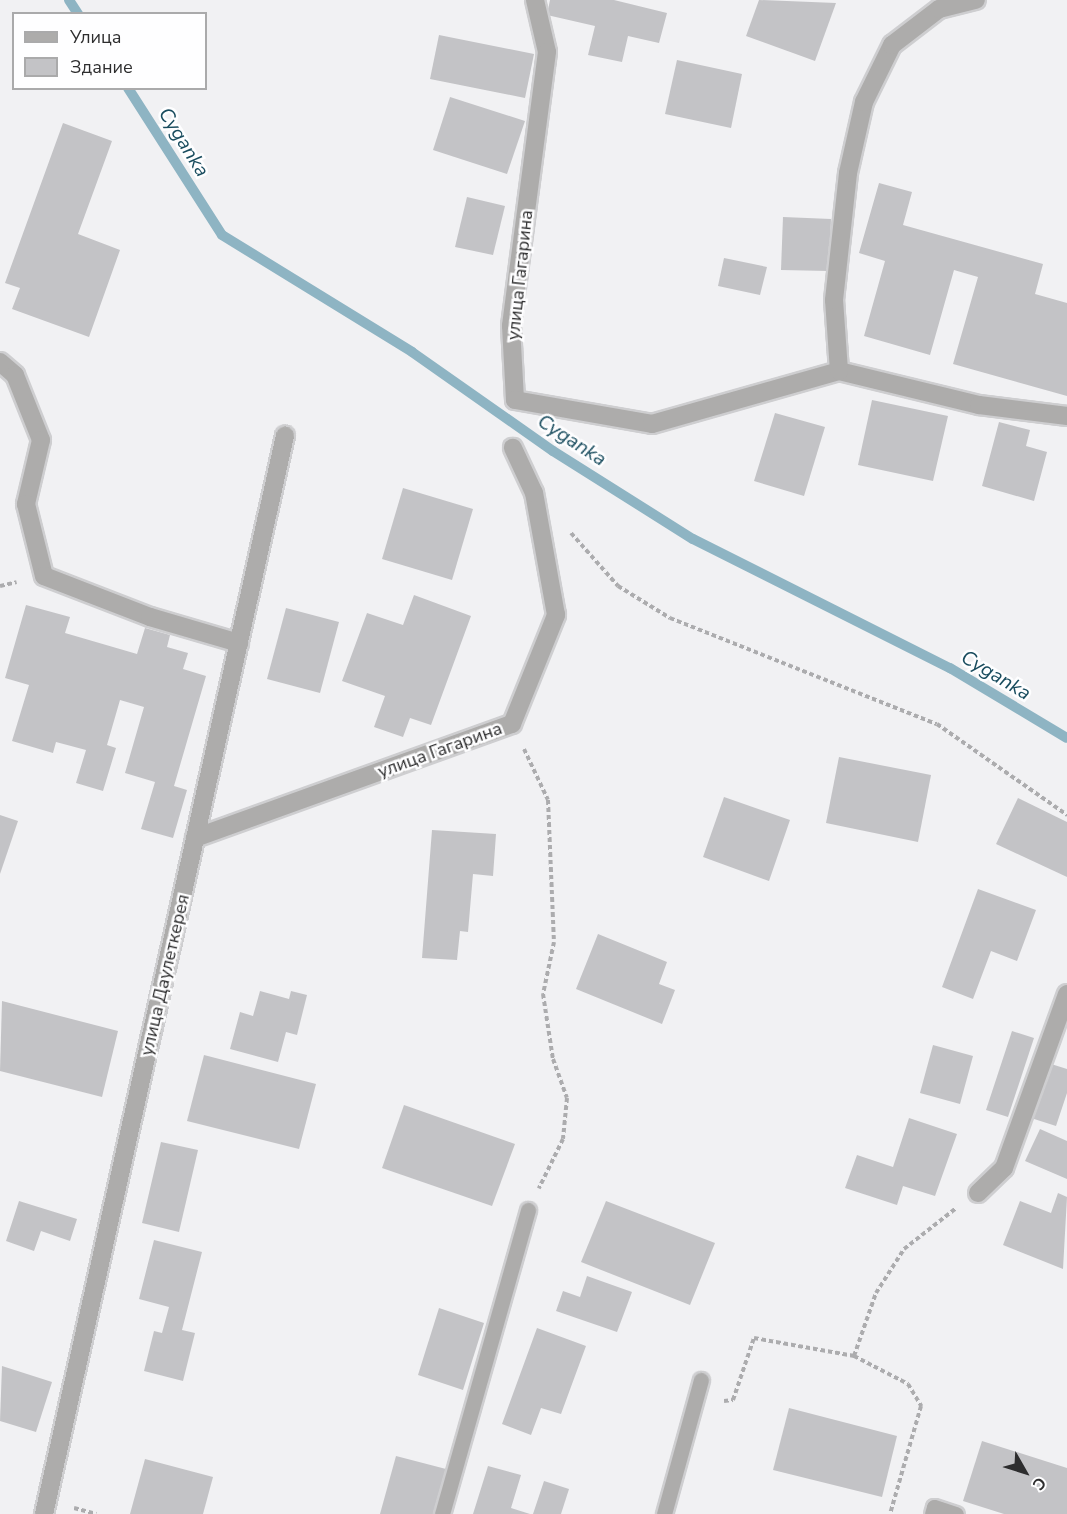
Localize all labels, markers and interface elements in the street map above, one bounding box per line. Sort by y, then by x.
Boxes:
legend [12,12,207,90]
text: Улица [70,25,121,49]
text: Здание [70,55,133,79]
water label: Cyganka [153,103,215,181]
street label: улица Гагарина [502,209,538,341]
water label: Cyganka [533,409,611,471]
water label: Cyganka [957,645,1035,705]
street label: улица Гагарина [375,717,505,783]
street label: улица Даулеткерея [136,892,194,1058]
north arrow [995,1442,1055,1502]
text: С [1027,1472,1051,1494]

